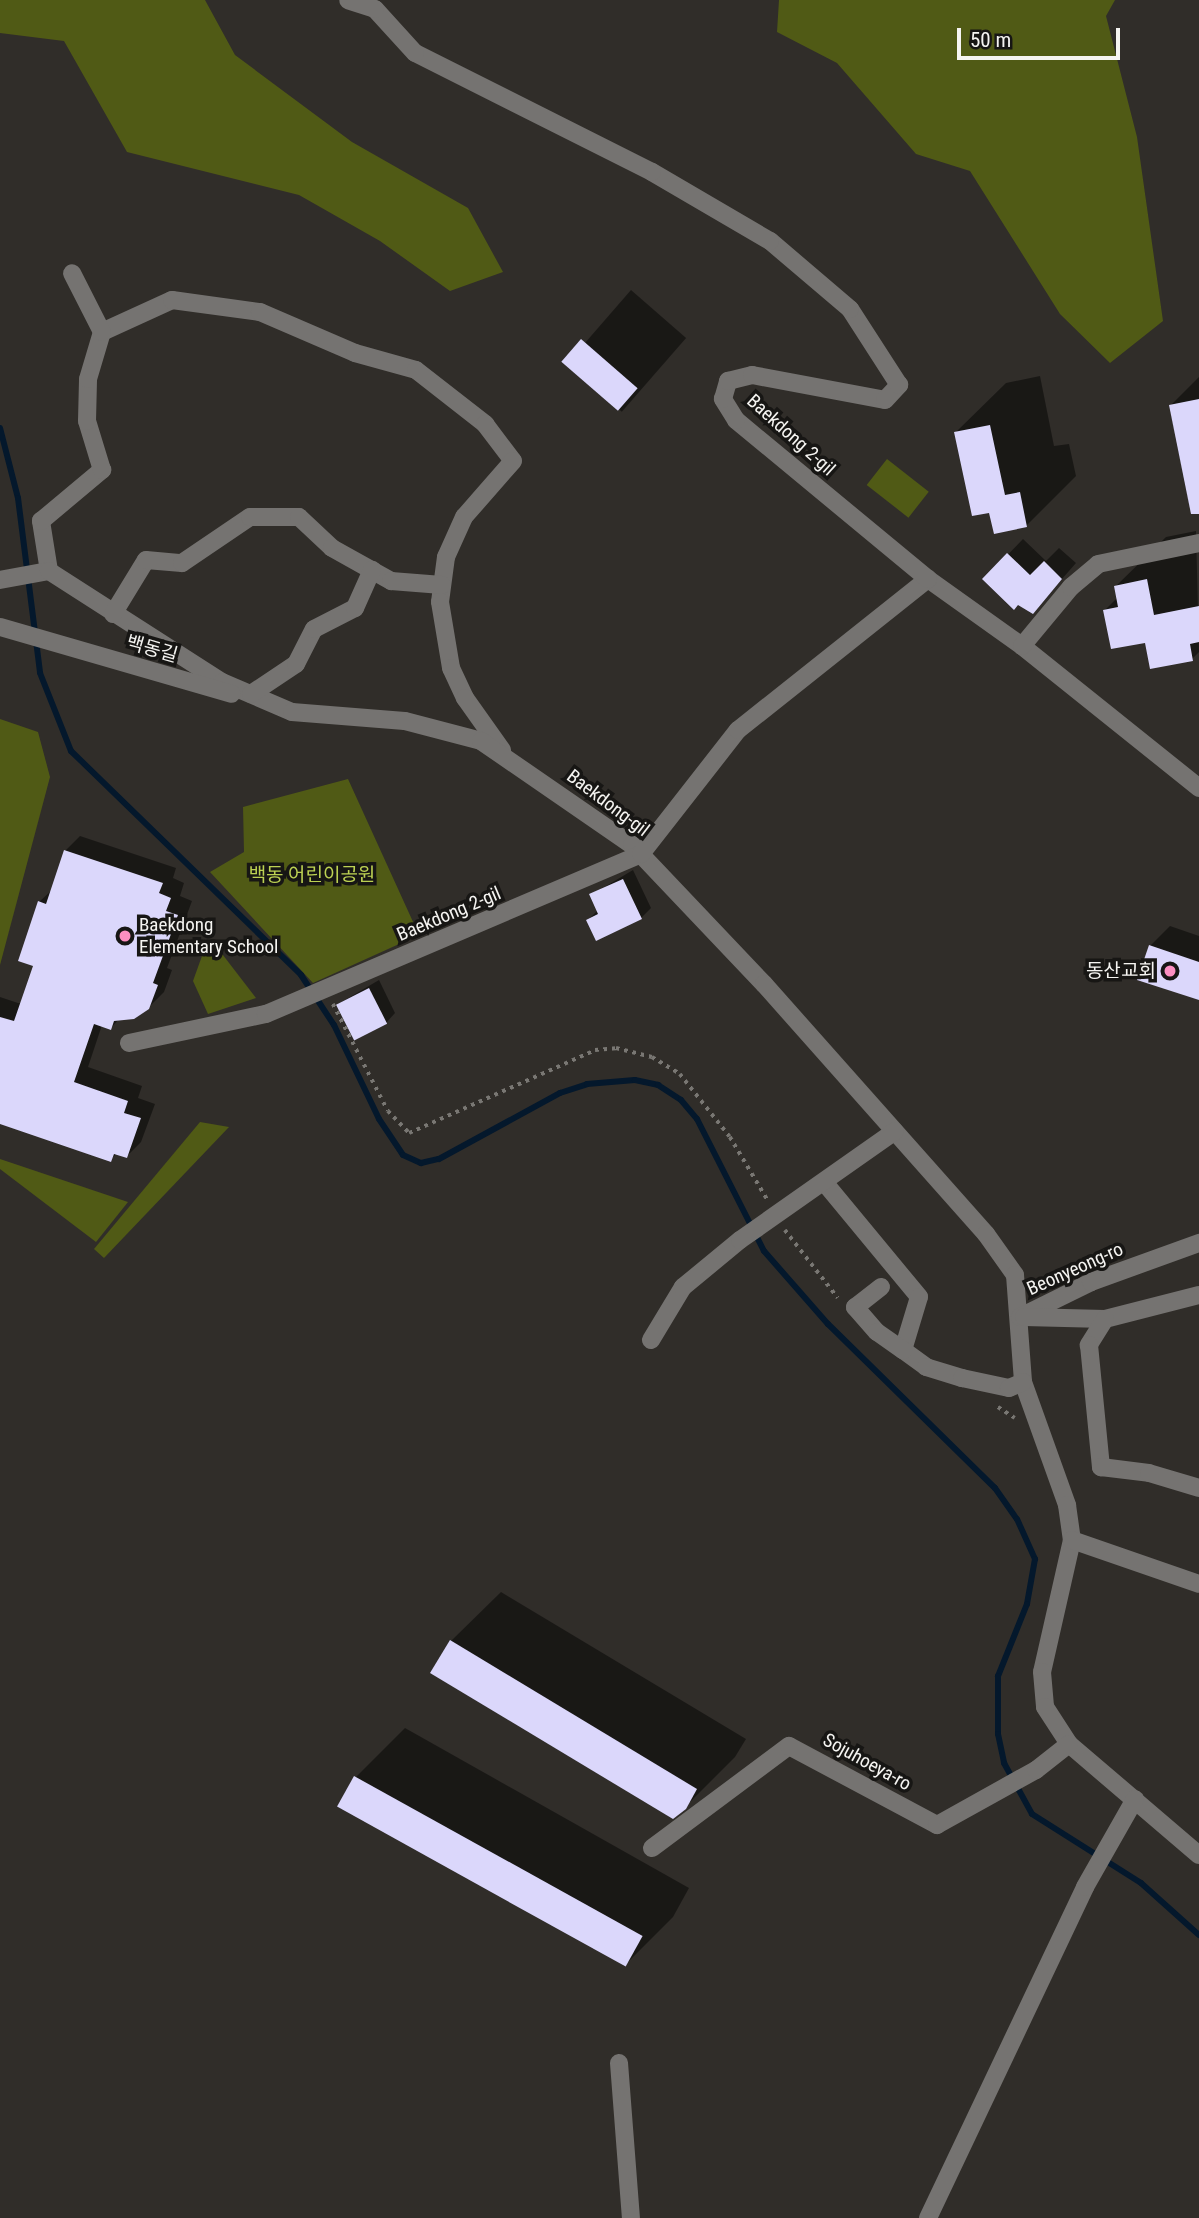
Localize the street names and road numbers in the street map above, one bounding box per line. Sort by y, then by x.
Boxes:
street label: Baekdong 2-gil [742,389,840,481]
street label: 백동길 [124,631,180,667]
street label: Baekdong-gil [562,765,654,841]
street label: Baekdong 2-gil [394,882,504,946]
street label: Beonyeong-ro [1023,1238,1127,1300]
street label: Sojuhoeya-ro [819,1729,915,1795]

